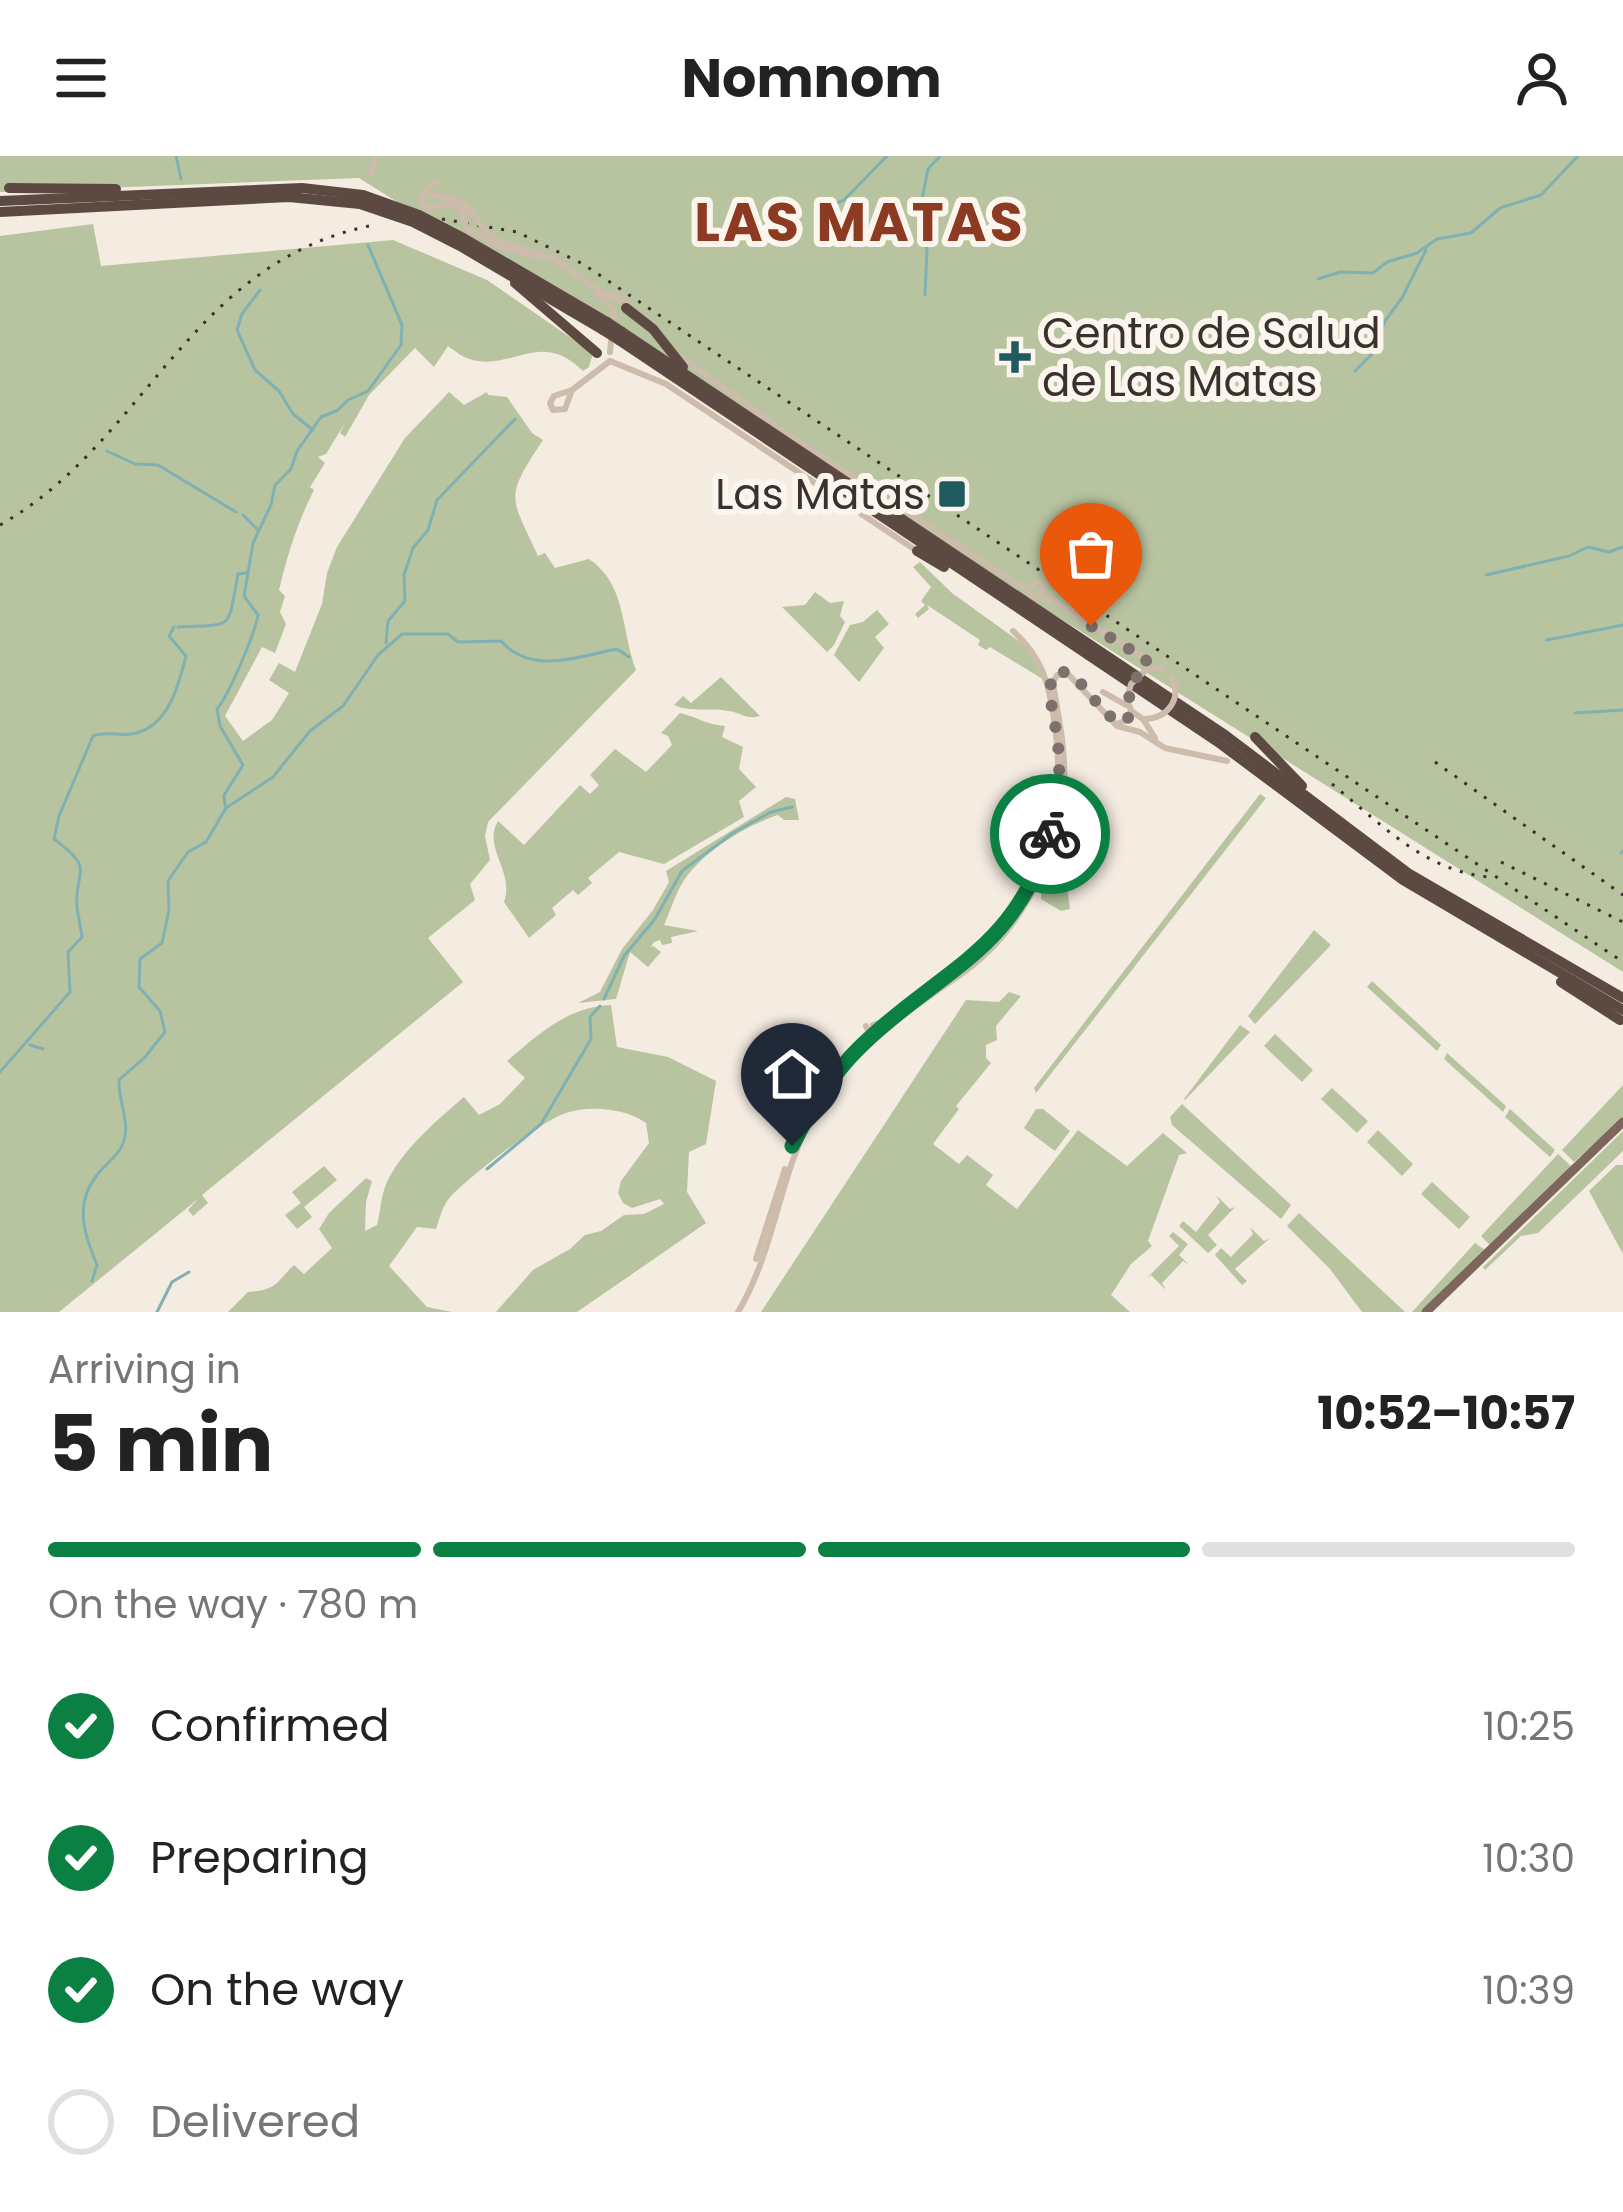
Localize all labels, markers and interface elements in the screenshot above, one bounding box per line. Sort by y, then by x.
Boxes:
text: Nomnom [681,40,942,116]
icon: menu [48,45,114,111]
icon: person [1509,45,1575,111]
district label: LAS MATAS [694,184,1026,260]
place label: Centro de Salud de Las Matas [1042,304,1381,411]
marker: Centro de Salud de Las Matas [999,341,1031,373]
place label: Las Matas [715,465,925,524]
marker: Las Matas [936,478,968,510]
pin [1040,503,1142,626]
icon: bag [1058,521,1124,587]
courier [990,774,1110,894]
icon: bike [1017,801,1083,867]
pin [741,1023,843,1146]
icon: home [759,1041,825,1107]
text: Arriving in [48,1342,241,1397]
text: 10:52–10:57 [1317,1382,1575,1445]
text: 5 min [48,1389,273,1498]
text: On the way · 780 m [48,1577,418,1632]
icon: check [48,1693,114,1759]
text: Confirmed [150,1694,390,1757]
text: 10:25 [1483,1699,1575,1754]
icon: check [48,1825,114,1891]
text: Preparing [150,1826,369,1889]
text: 10:30 [1482,1831,1575,1886]
icon: check [48,1957,114,2023]
text: On the way [150,1958,404,2021]
text: 10:39 [1482,1963,1575,2018]
text: Delivered [150,2090,360,2153]

